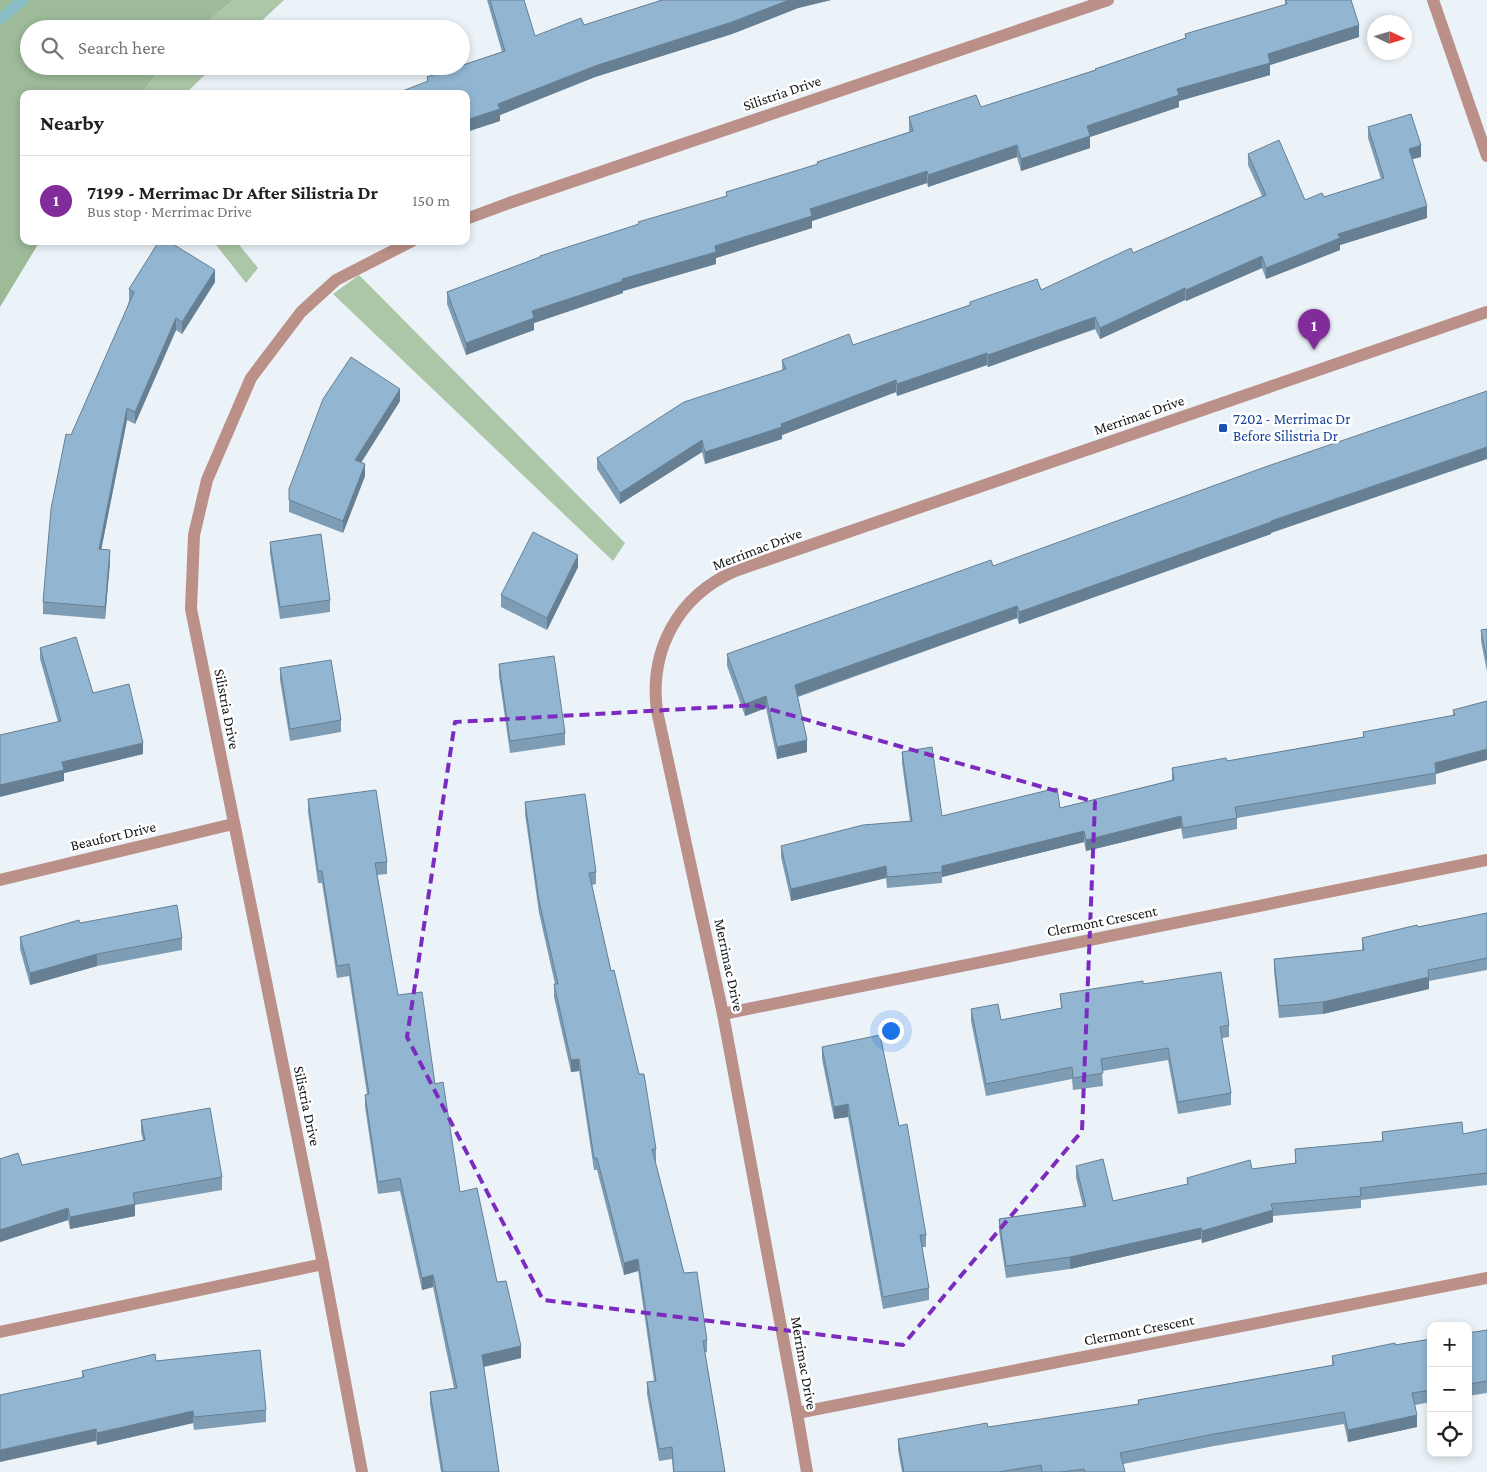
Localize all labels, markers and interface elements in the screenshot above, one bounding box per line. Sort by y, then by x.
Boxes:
north arrow [1367,15,1412,60]
search box [20,20,470,75]
icon: search [38,34,66,62]
text: Search here [78,37,165,58]
street label: Silistria Drive [741,72,823,114]
text: Nearby [40,111,104,135]
text: 7199 - Merrimac Dr After Silistria Dr [87,182,378,203]
text: 1 [53,192,59,209]
text: 150 m [412,192,450,209]
text: Bus stop · Merrimac Drive [87,203,252,220]
pin: 1 [1298,309,1330,350]
street label: Merrimac Drive [1092,392,1187,438]
place label: 7202 - Merrimac Dr Before Silistria Dr [1233,411,1351,444]
marker: 7202 - Merrimac Dr Before Silistria Dr [1217,422,1229,434]
street label: Merrimac Drive [710,524,804,573]
street label: Silistria Drive [211,668,243,751]
street label: Beaufort Drive [69,818,158,854]
street label: Clermont Crescent [1045,902,1160,940]
street label: Merrimac Drive [711,917,747,1013]
your location [878,1018,904,1044]
street label: Silistria Drive [291,1065,323,1148]
street label: Clermont Crescent [1082,1311,1197,1349]
street label: Merrimac Drive [788,1315,820,1411]
map controls [1427,1322,1472,1457]
button: + [1427,1322,1472,1367]
button: − [1427,1367,1472,1412]
button: locate [1427,1412,1472,1457]

